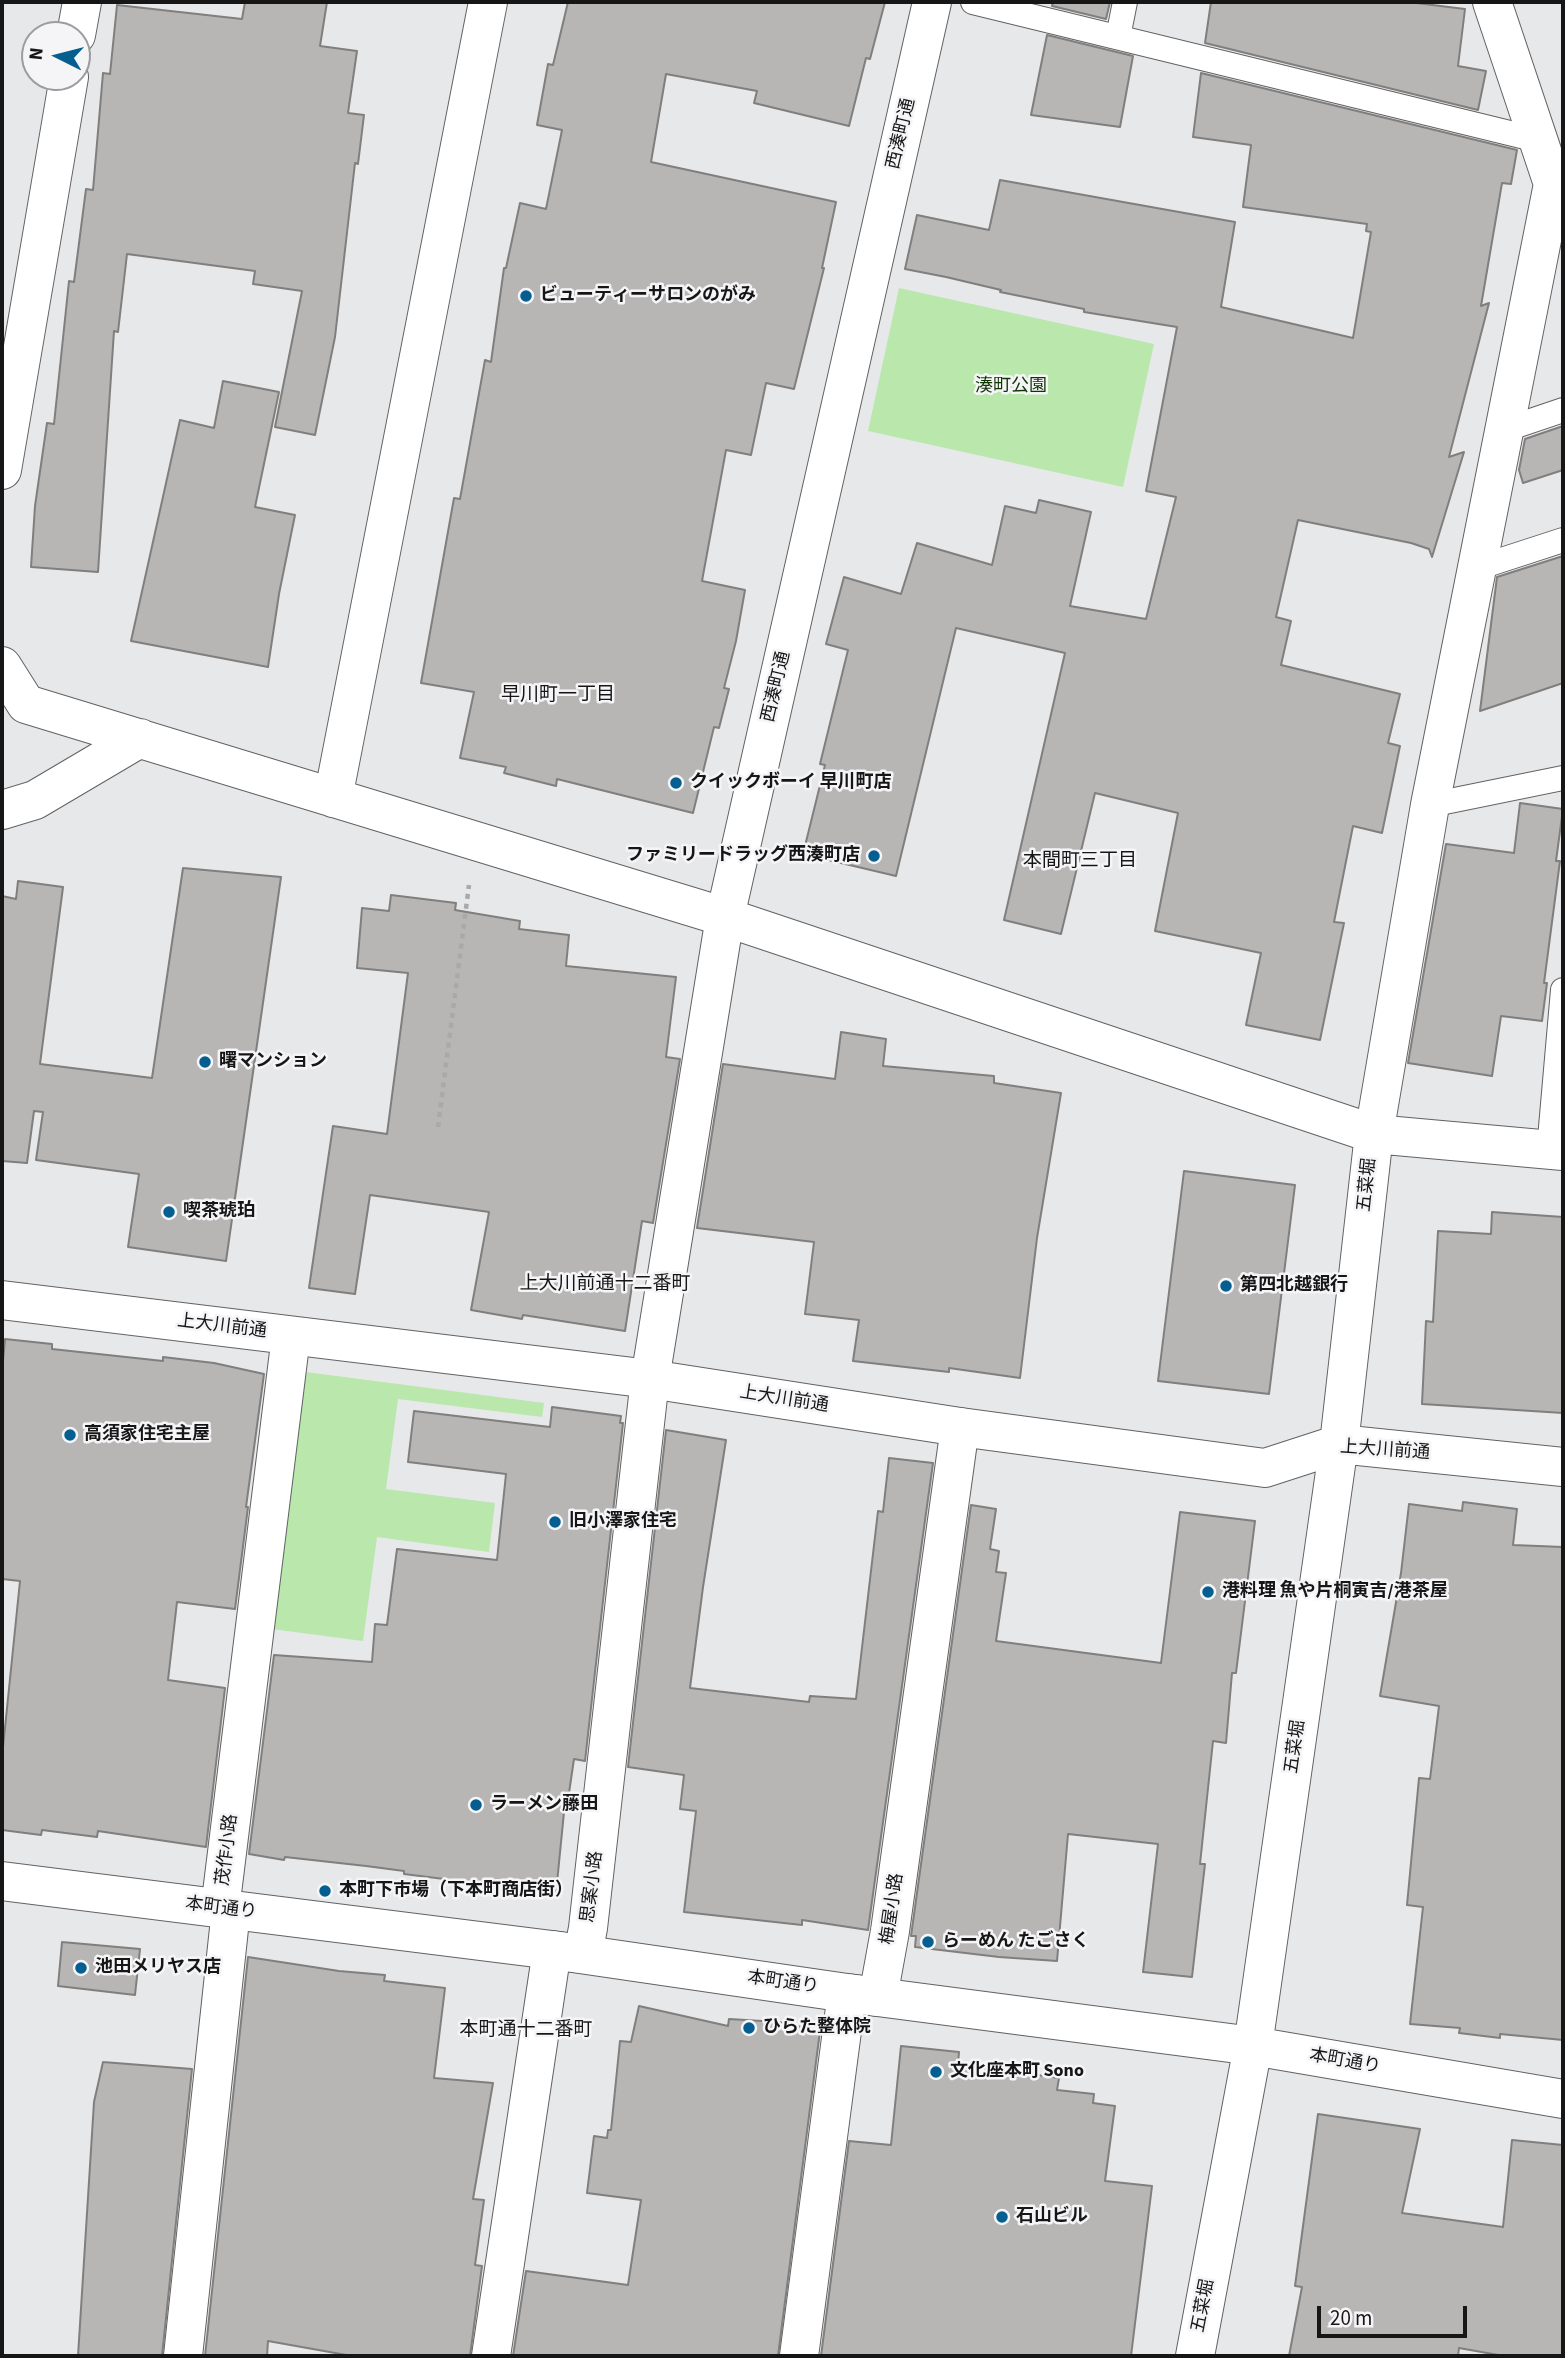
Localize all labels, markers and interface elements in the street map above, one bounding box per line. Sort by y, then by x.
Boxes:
north arrow [21,21,91,91]
text: N [23,46,51,62]
street label: 西湊町通 [883,96,921,172]
place label: ビューティーサロンのがみ [540,285,756,307]
marker: ビューティーサロンのがみ [518,288,534,304]
park label: 湊町公園 [975,376,1047,398]
street label: 西湊町通 [758,649,796,725]
district label: 早川町一丁目 [501,685,615,707]
place label: クイックボーイ 早川町店 [690,772,892,794]
marker: クイックボーイ 早川町店 [668,775,684,791]
place label: ファミリードラッグ西湊町店 [626,845,860,867]
marker: ファミリードラッグ西湊町店 [866,848,882,864]
district label: 本間町三丁目 [1023,851,1137,873]
place label: 曙マンション [219,1051,327,1073]
marker: 曙マンション [197,1054,213,1070]
street label: 五菜堀 [1354,1157,1382,1213]
place label: 喫茶琥珀 [183,1201,255,1223]
marker: 喫茶琥珀 [161,1204,177,1220]
district label: 上大川前通十二番町 [520,1274,690,1296]
place label: 第四北越銀行 [1240,1275,1348,1297]
marker: 第四北越銀行 [1218,1278,1234,1294]
street label: 上大川前通 [176,1311,268,1343]
street label: 上大川前通 [738,1382,830,1418]
place label: 高須家住宅主屋 [84,1424,210,1446]
marker: 高須家住宅主屋 [62,1427,78,1443]
street label: 上大川前通 [1339,1437,1431,1465]
place label: 旧小澤家住宅 [569,1511,677,1533]
marker: 旧小澤家住宅 [547,1514,563,1530]
place label: 港料理 魚や片桐寅吉/港茶屋 [1222,1581,1448,1603]
marker: 港料理 魚や片桐寅吉/港茶屋 [1200,1584,1216,1600]
street label: 五菜堀 [1282,1719,1310,1775]
place label: ラーメン藤田 [490,1794,598,1816]
marker: ラーメン藤田 [468,1797,484,1813]
street label: 茂作小路 [213,1813,243,1887]
street label: 思案小路 [578,1850,608,1924]
street label: 梅屋小路 [877,1872,909,1946]
place label: 本町下市場（下本町商店街） [339,1880,573,1902]
marker: 本町下市場（下本町商店街） [317,1883,333,1899]
street label: 本町通り [184,1894,258,1924]
place label: らーめん たごさく [942,1931,1090,1953]
marker: らーめん たごさく [920,1934,936,1950]
place label: 池田メリヤス店 [95,1957,221,1979]
marker: 池田メリヤス店 [73,1960,89,1976]
street label: 本町通り [746,1967,820,1999]
place label: ひらた整体院 [763,2017,871,2039]
district label: 本町通十二番町 [460,2020,592,2042]
marker: ひらた整体院 [741,2020,757,2036]
street label: 本町通り [1308,2045,1382,2079]
place label: 文化座本町 Sono [950,2061,1084,2083]
marker: 文化座本町 Sono [928,2064,944,2080]
place label: 石山ビル [1016,2206,1088,2228]
marker: 石山ビル [994,2209,1010,2225]
street label: 五菜堀 [1188,2277,1220,2335]
scale bar [1320,2292,1470,2336]
text: 20 m [1330,2303,1372,2333]

